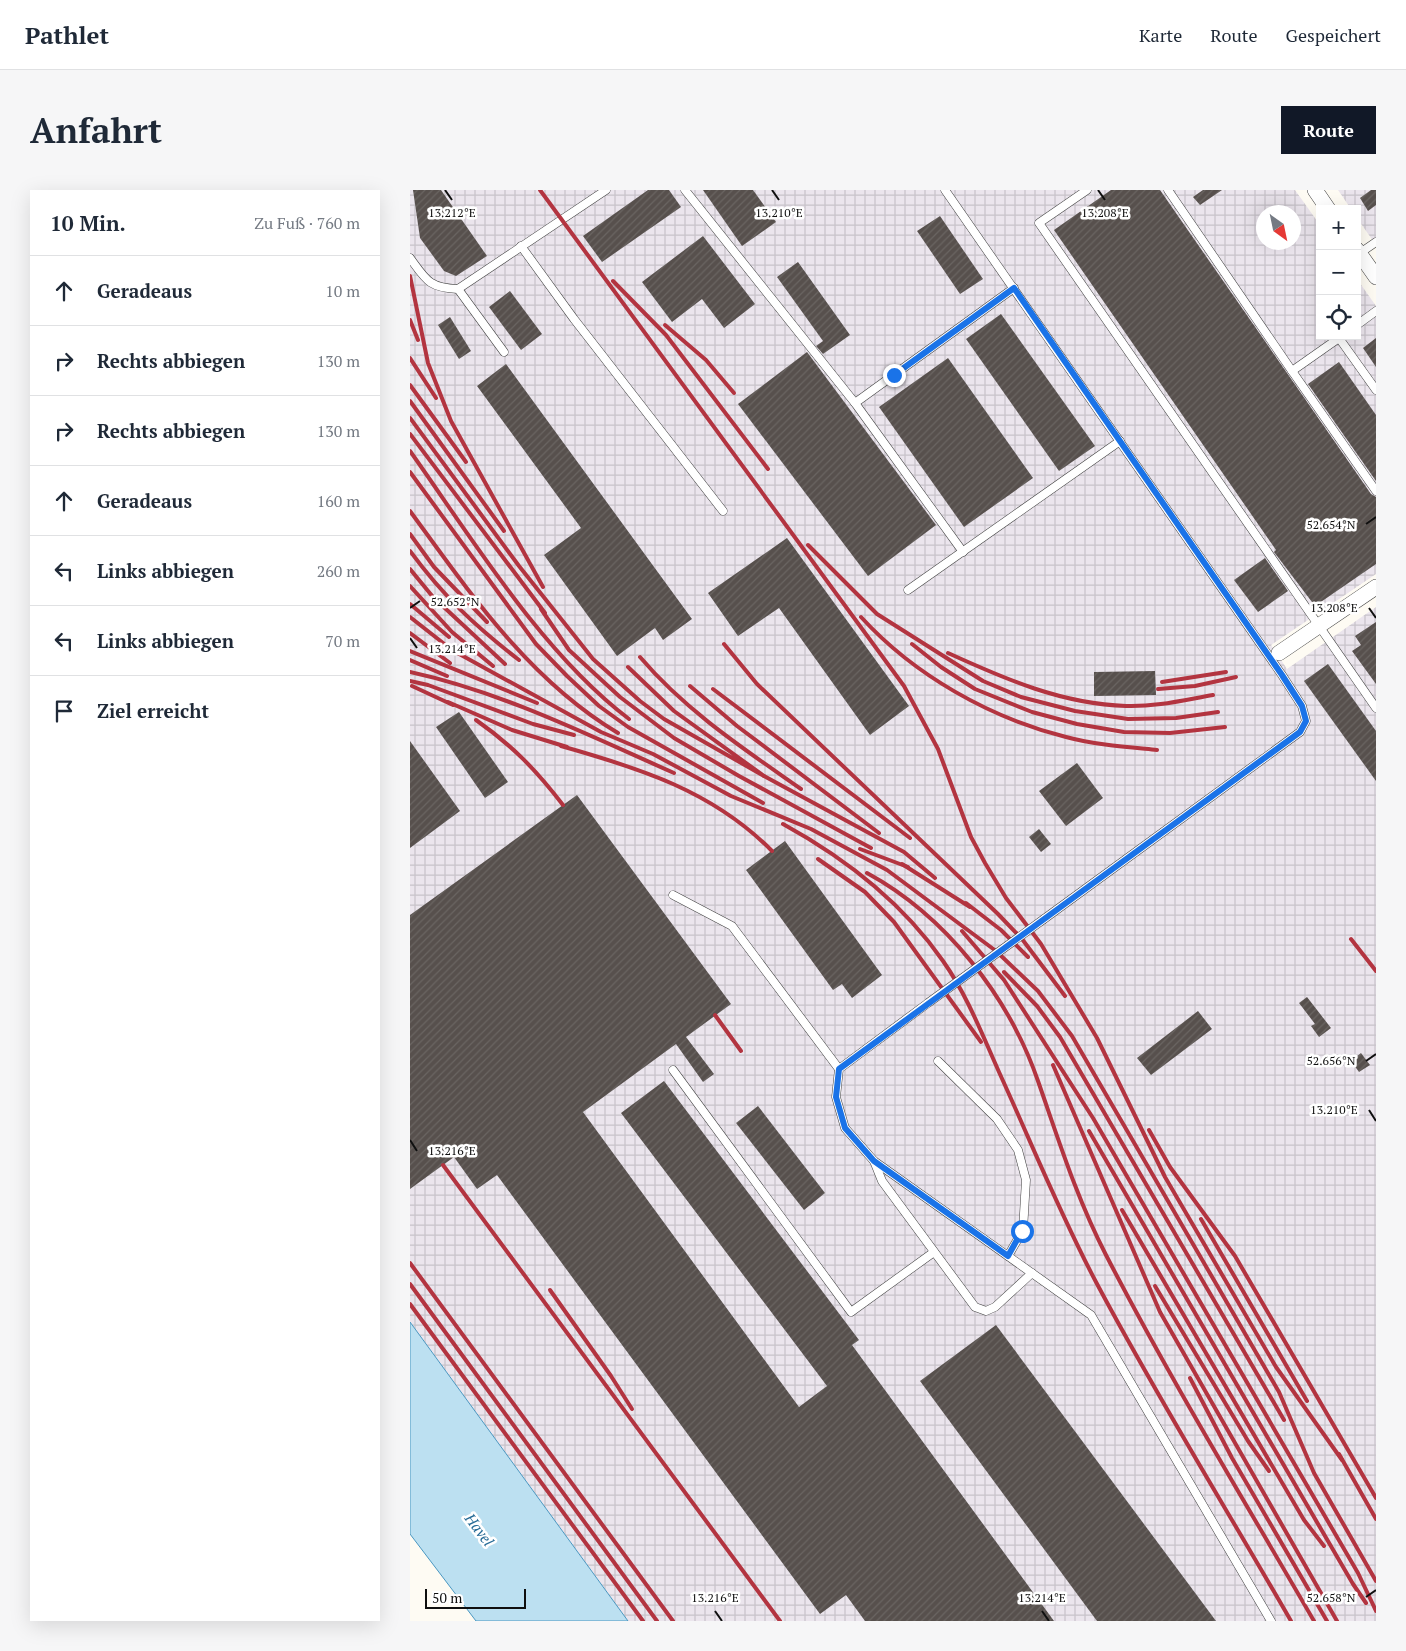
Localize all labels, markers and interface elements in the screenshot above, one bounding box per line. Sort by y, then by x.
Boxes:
text: Pathlet [25,19,109,51]
text: Karte [1139,23,1182,47]
text: Route [1210,23,1258,47]
text: Gespeichert [1286,23,1381,47]
button: Route [1281,106,1376,154]
text: Anfahrt [30,107,162,153]
text: 13.212°E [428,205,476,220]
text: 13.210°E [755,205,803,220]
text: 13.208°E [1081,205,1129,220]
north arrow [1256,205,1301,250]
map controls [1316,205,1361,340]
button: + [1316,205,1361,250]
text: 10 Min. [50,209,126,237]
text: Zu Fuß · 760 m [254,212,360,234]
button: − [1316,250,1361,295]
icon: ahead [50,277,78,305]
text: Geradeaus [97,278,192,303]
text: 10 m [325,280,360,302]
button: locate [1316,295,1361,340]
icon: right [50,347,78,375]
text: Rechts abbiegen [97,348,245,373]
text: 130 m [317,350,360,372]
route end [883,364,906,387]
icon: right [50,417,78,445]
text: Rechts abbiegen [97,418,245,443]
text: 130 m [317,420,360,442]
icon: ahead [50,487,78,515]
text: Geradeaus [97,488,192,513]
text: 160 m [317,490,360,512]
text: 52.654°N [1306,517,1356,532]
icon: left [50,557,78,585]
text: Links abbiegen [97,558,234,583]
text: 260 m [317,560,360,582]
text: 52.652°N [430,594,480,609]
text: 13.208°E [1310,600,1358,615]
icon: left [50,627,78,655]
text: Links abbiegen [97,628,234,653]
text: 70 m [325,630,360,652]
text: 13.214°E [428,641,476,656]
icon: arrive [50,697,78,725]
text: Ziel erreicht [97,698,209,723]
text: 52.656°N [1306,1053,1356,1068]
text: 13.210°E [1310,1102,1358,1117]
text: 13.216°E [428,1143,476,1158]
route start [1011,1220,1034,1243]
water label: Havel [460,1508,499,1551]
scale bar [425,1586,526,1609]
text: 50 m [432,1588,462,1607]
text: 13.216°E [691,1590,739,1605]
text: 13.214°E [1018,1590,1066,1605]
text: 52.658°N [1306,1590,1356,1605]

